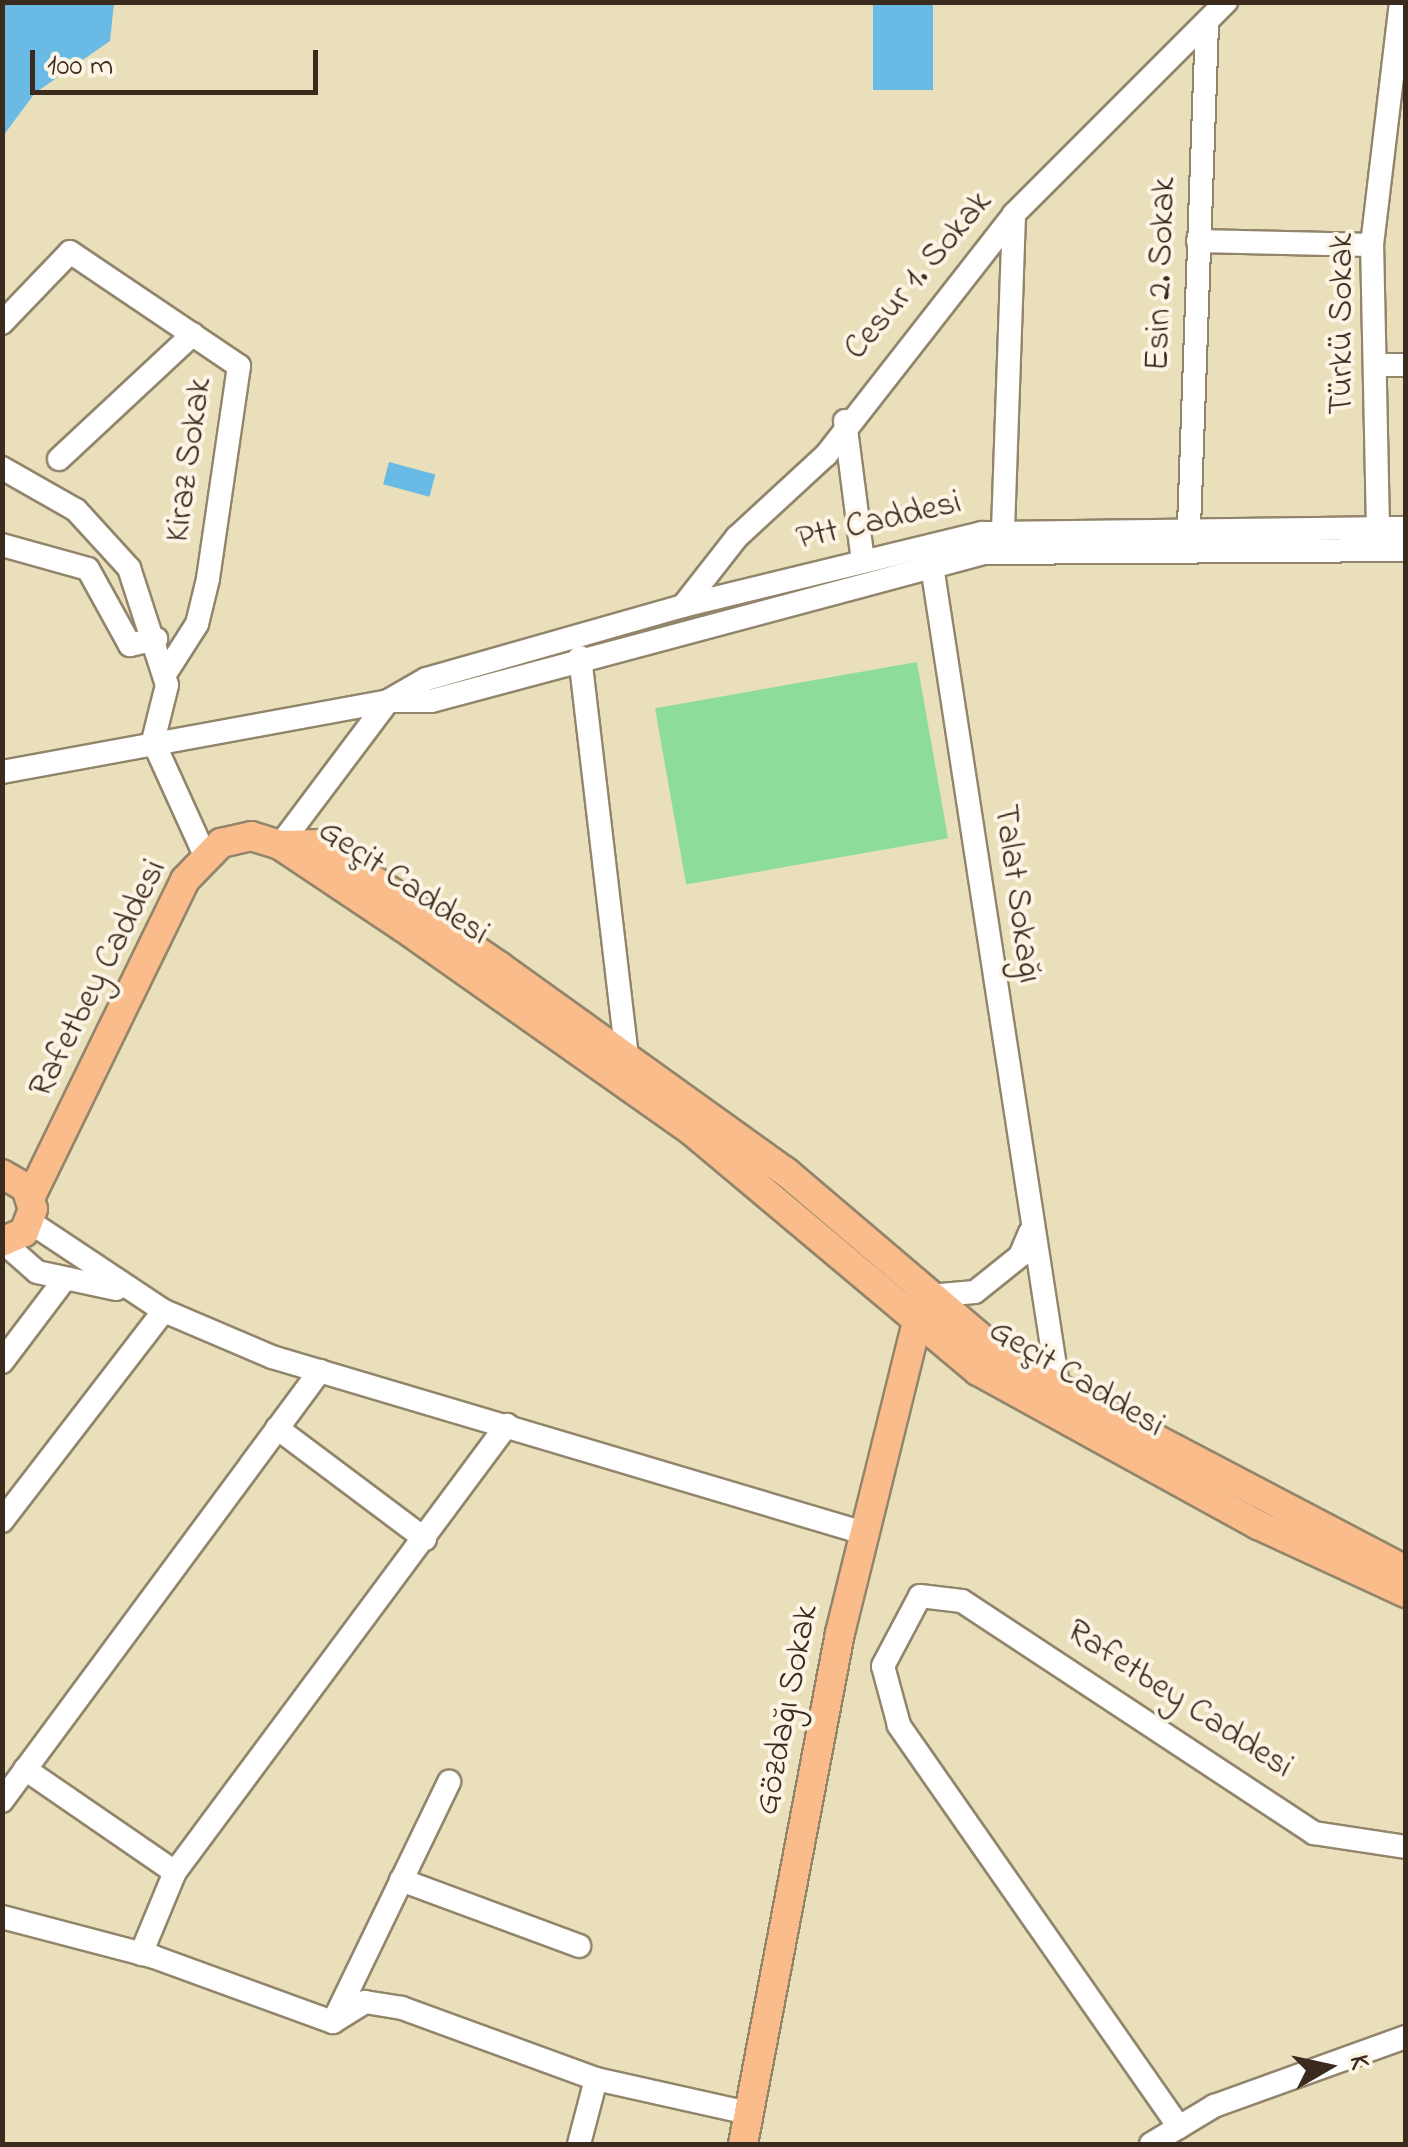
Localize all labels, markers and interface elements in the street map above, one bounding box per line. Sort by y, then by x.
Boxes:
scale bar [35,30,322,92]
text: 100 m [47,45,113,89]
street label: Esin 2. Sokak [1138,176,1186,372]
street label: Cesur 1. Sokak [836,183,1002,369]
street label: Türkü Sokak [1322,233,1364,415]
street label: Kiraz Sokak [158,375,222,545]
street label: Ptt Caddesi [793,483,965,561]
street label: Talat Sokağı [983,802,1049,986]
street label: Geçit Caddesi [310,810,496,956]
street label: Rafetbey Caddesi [21,853,177,1105]
street label: Geçit Caddesi [981,1310,1171,1448]
street label: Gözdağı Sokak [747,1601,829,1819]
street label: Rafetbey Caddesi [1058,1611,1300,1789]
north arrow [1278,2017,1378,2117]
text: K [1337,2052,1379,2072]

